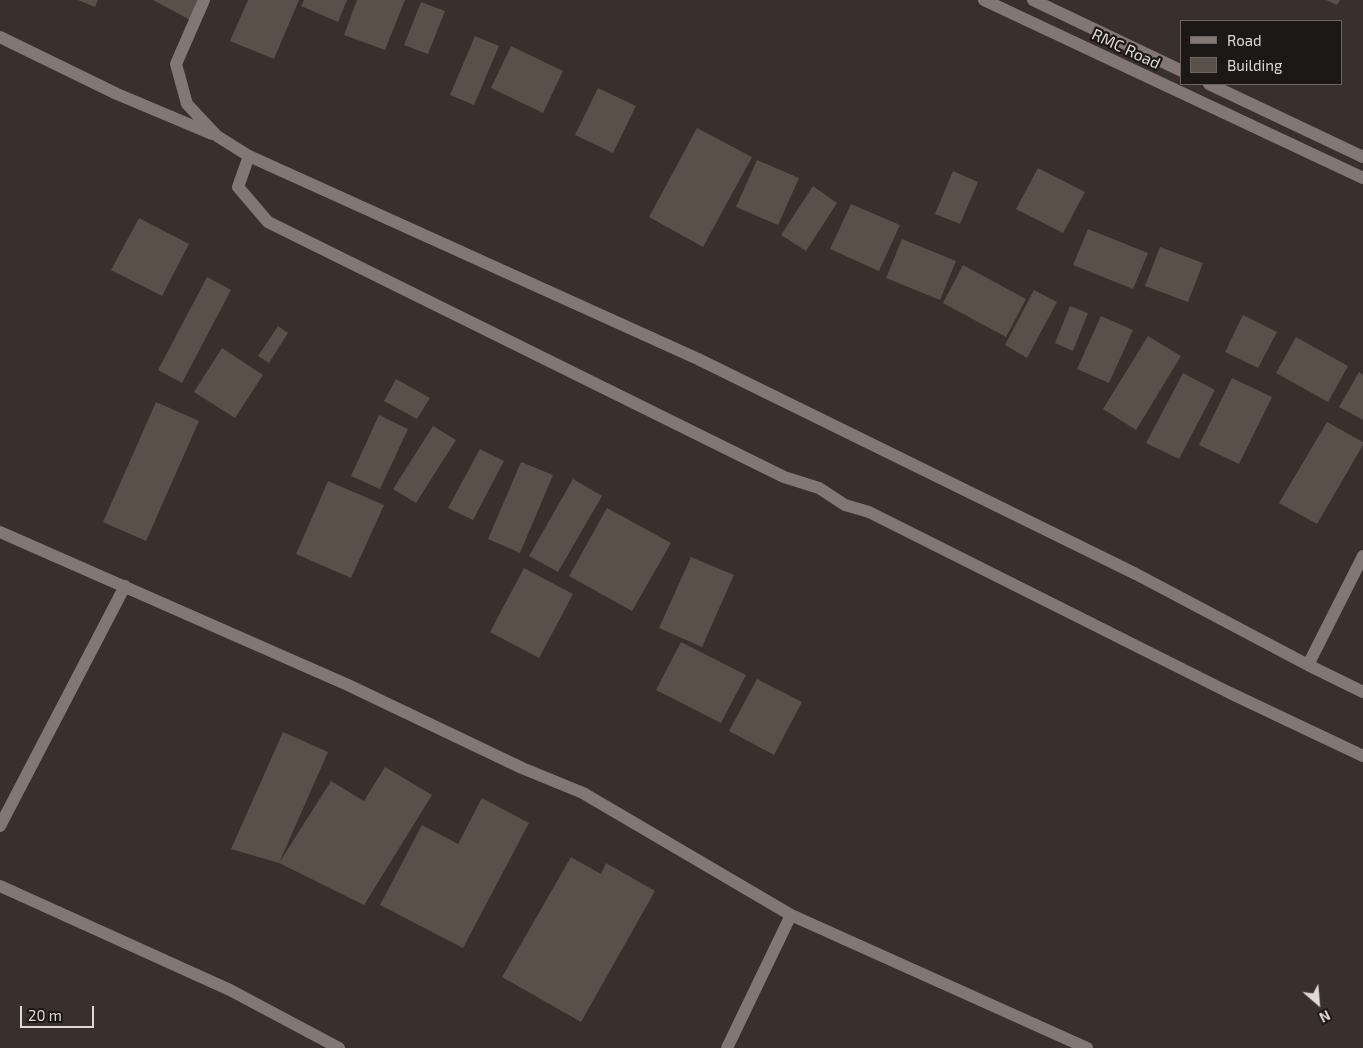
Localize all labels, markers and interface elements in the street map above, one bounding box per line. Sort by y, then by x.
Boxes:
legend [1180,20,1343,85]
street label: RMC Road [1089,25,1163,73]
text: Road [1227,31,1262,49]
text: Building [1227,56,1282,74]
north arrow [1293,978,1343,1028]
scale bar [22,996,96,1028]
text: 20 m [28,1006,62,1024]
text: N [1317,1007,1333,1027]

